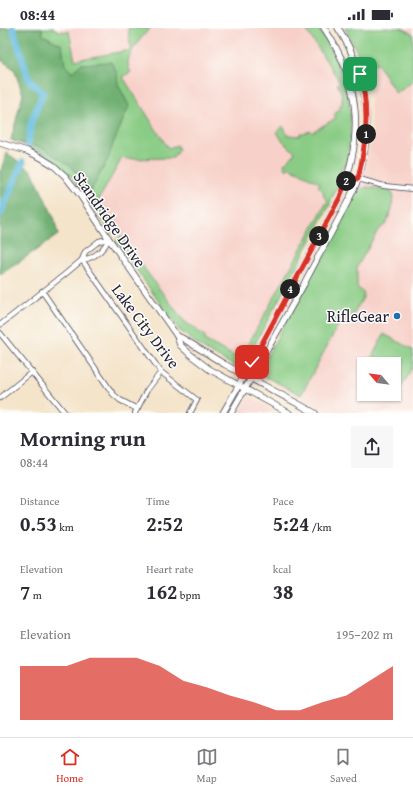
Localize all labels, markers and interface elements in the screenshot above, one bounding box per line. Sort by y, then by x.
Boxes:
text: 08:44 [20,4,55,25]
pin [343,57,377,91]
icon: arrive [349,63,371,85]
pin: 1 [356,124,376,144]
text: 1 [363,126,369,142]
street label: Standridge Drive [68,166,152,272]
pin: 2 [336,171,356,191]
text: 2 [343,173,349,189]
pin: 3 [309,226,329,246]
text: 3 [316,228,322,244]
street label: Lake City Drive [106,279,186,373]
pin: 4 [280,279,300,299]
text: 4 [287,281,293,297]
place label: RifleGear [327,304,389,328]
marker: RifleGear [392,311,402,321]
pin [235,345,269,379]
icon: check [241,351,263,373]
north arrow [357,357,401,401]
map controls [357,357,401,401]
text: Morning run [20,422,146,454]
button: share [351,426,393,468]
text: 08:44 [20,453,48,472]
text: Distance [20,493,59,509]
text: Time [146,493,170,509]
text: Pace [273,493,294,509]
text: 0.53 [20,509,57,538]
text: 2:52 [146,509,183,538]
text: 5:24 [273,509,309,538]
text: km [57,519,74,535]
text: /km [309,519,332,535]
text: Elevation [20,561,63,577]
text: Heart rate [146,561,194,577]
text: kcal [273,561,291,577]
text: 7 [20,577,30,606]
text: 162 [146,577,177,606]
text: 38 [273,577,293,606]
text: m [30,587,42,603]
text: bpm [177,587,200,603]
text: Elevation [20,625,71,644]
text: 195–202 m [336,625,393,644]
tab: Home [56,746,83,786]
tab: Map [196,746,218,786]
tab: Saved [330,746,357,786]

